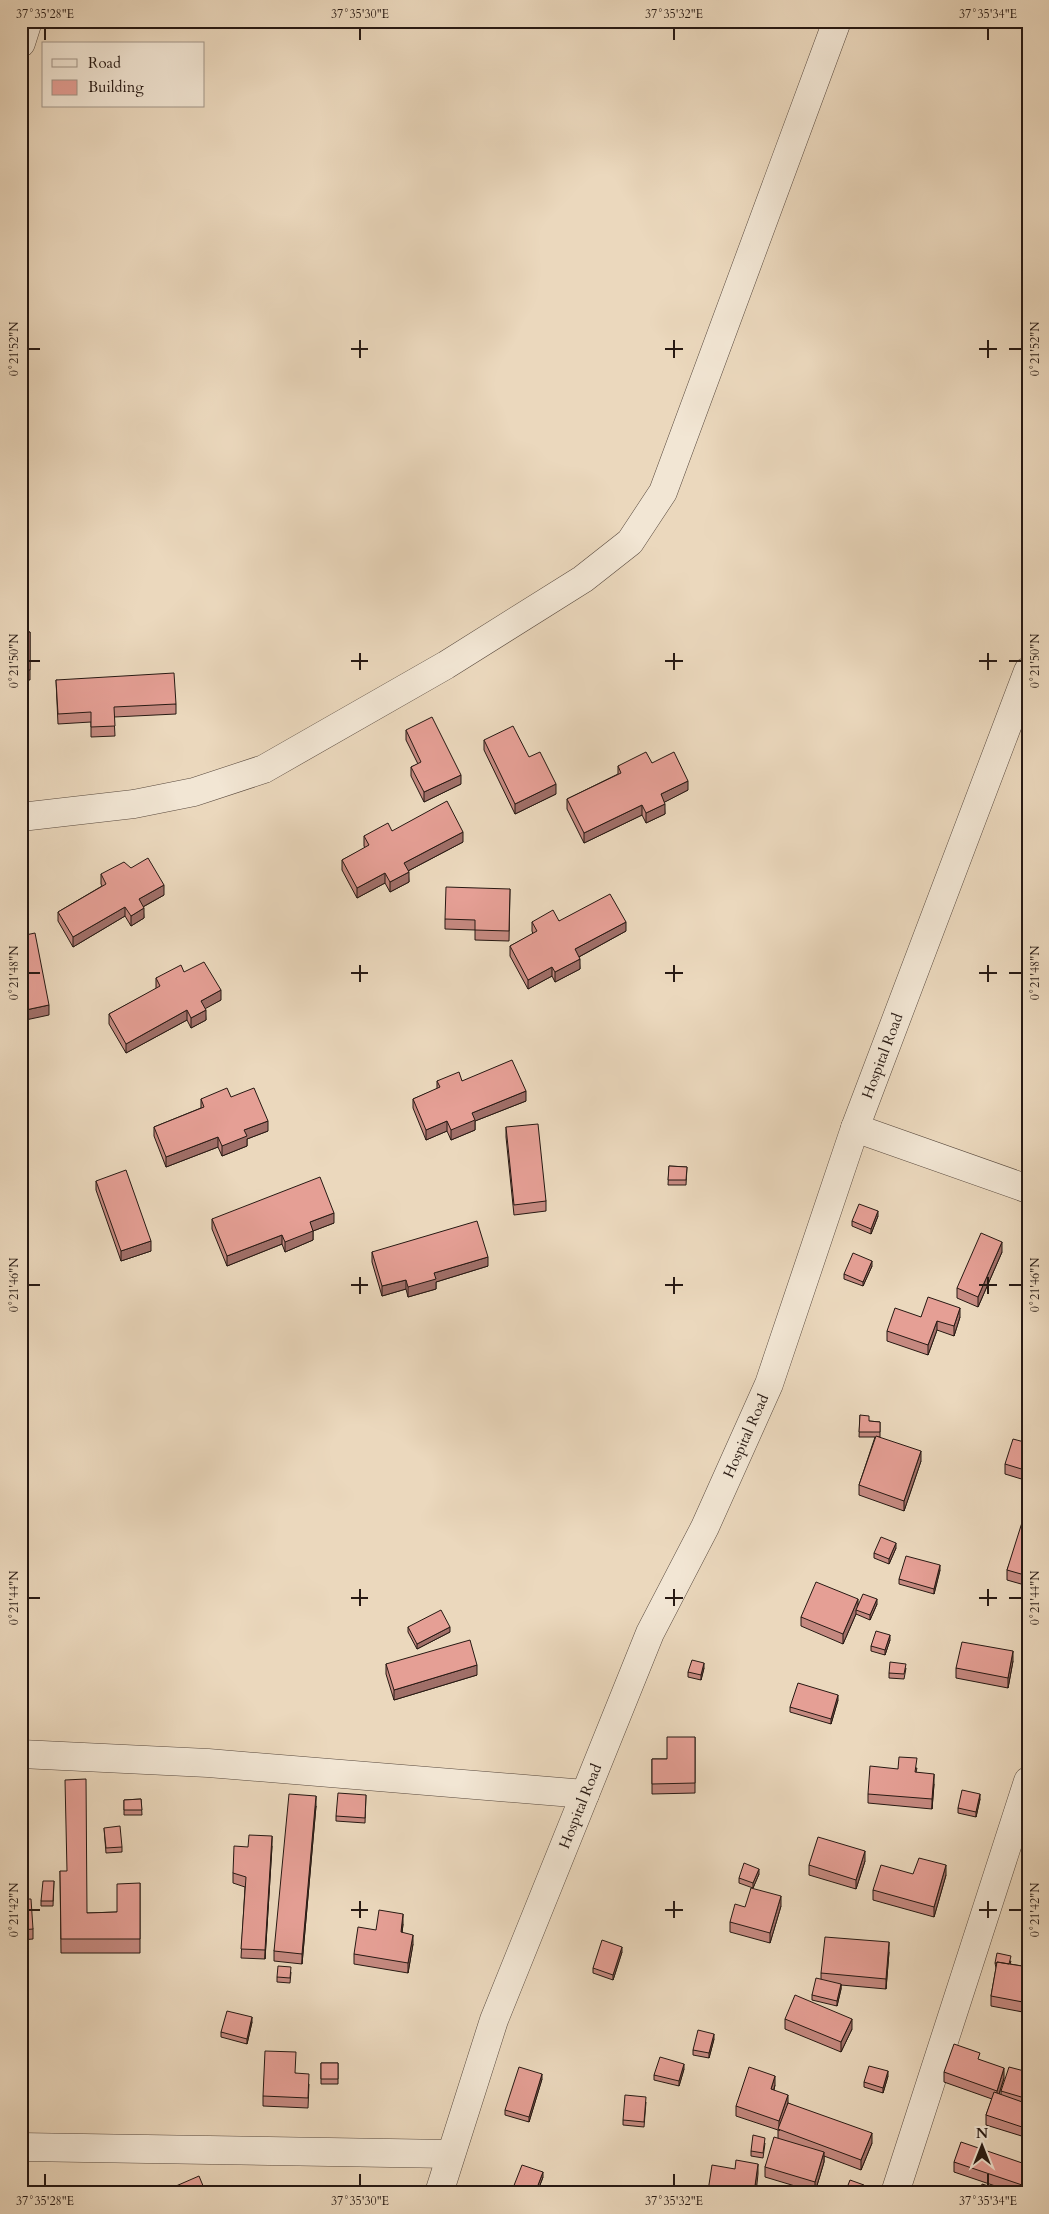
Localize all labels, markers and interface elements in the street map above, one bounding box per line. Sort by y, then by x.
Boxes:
text: 37°35'28"E [16,6,74,22]
text: 37°35'30"E [331,6,389,22]
text: 37°35'32"E [645,6,703,22]
text: 37°35'34"E [959,6,1017,22]
legend [42,42,205,108]
text: Road [88,53,121,73]
text: Building [88,77,144,97]
text: 0°21'52"N [6,321,22,376]
text: 0°21'52"N [1027,321,1043,376]
text: 0°21'50"N [6,633,22,688]
text: 0°21'50"N [1027,633,1043,688]
text: 0°21'48"N [6,945,22,1000]
text: 0°21'48"N [1027,945,1043,1000]
street label: Hospital Road [857,1010,908,1102]
text: 0°21'46"N [6,1257,22,1312]
text: 0°21'46"N [1027,1257,1043,1312]
street label: Hospital Road [718,1391,773,1481]
text: 0°21'44"N [6,1570,22,1625]
text: 0°21'44"N [1027,1570,1043,1625]
street label: Hospital Road [554,1761,606,1852]
text: 0°21'42"N [6,1882,22,1937]
text: 0°21'42"N [1027,1882,1043,1937]
north arrow [956,2122,1006,2172]
text: N [976,2124,988,2143]
text: 37°35'28"E [16,2193,74,2209]
text: 37°35'30"E [331,2193,389,2209]
text: 37°35'32"E [645,2193,703,2209]
text: 37°35'34"E [959,2193,1017,2209]

